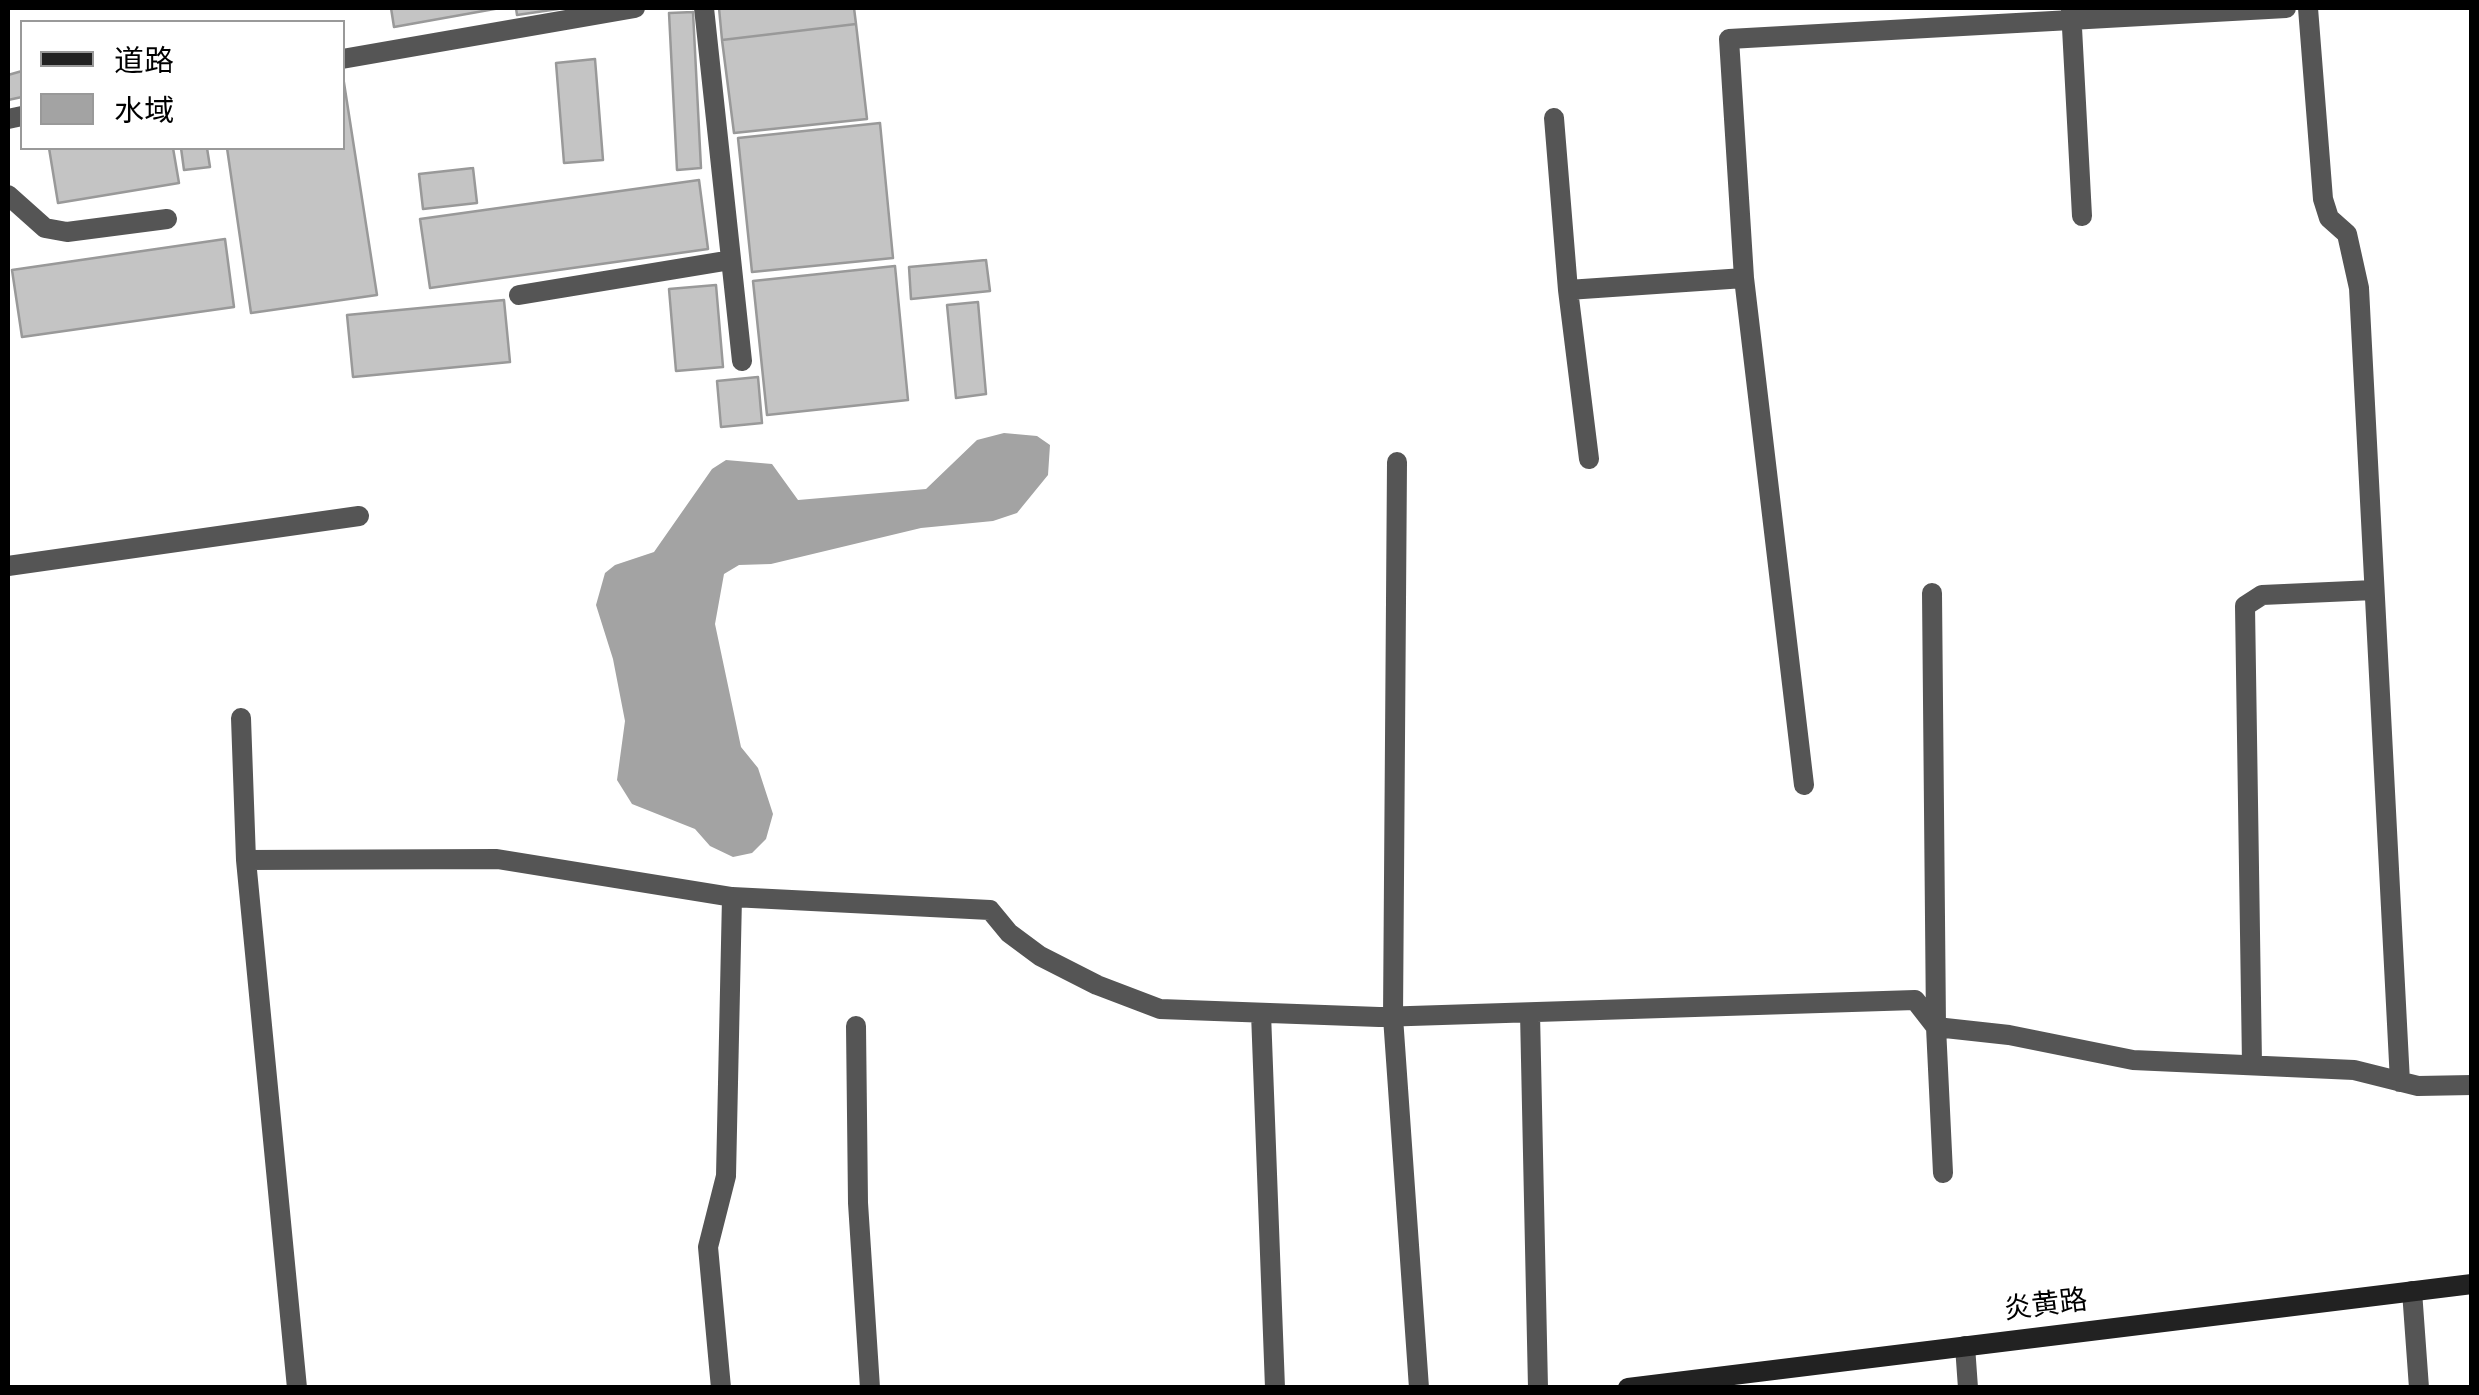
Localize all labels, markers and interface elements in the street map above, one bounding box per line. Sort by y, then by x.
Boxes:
legend [20,20,345,150]
text: 道路 [114,45,174,82]
text: 水域 [114,95,174,132]
street label: 炎黄路 [2002,1286,2090,1330]

